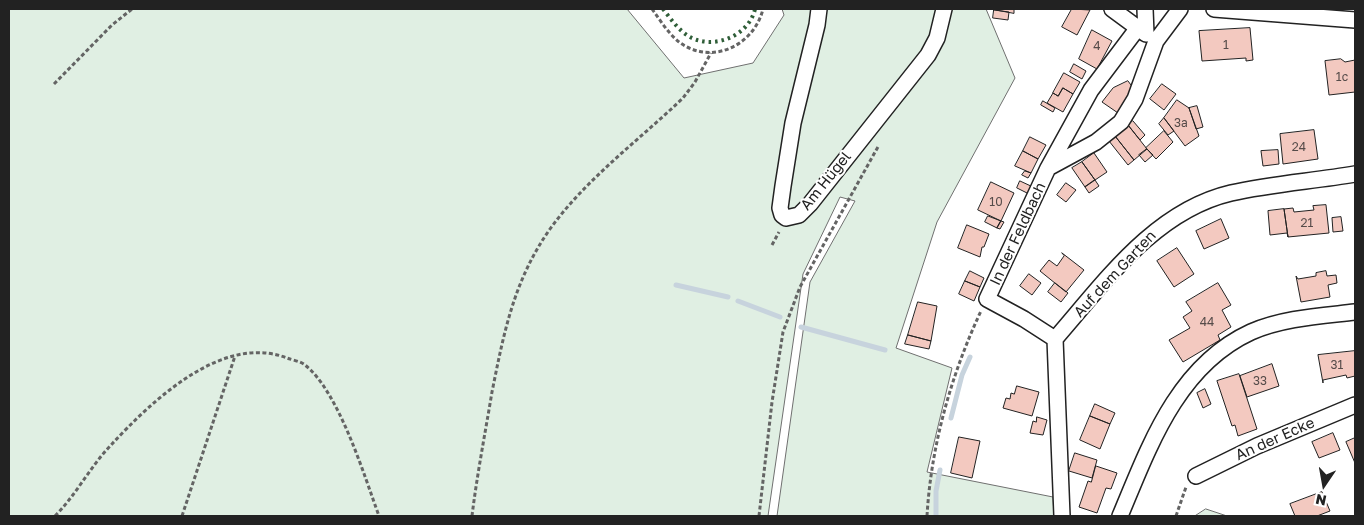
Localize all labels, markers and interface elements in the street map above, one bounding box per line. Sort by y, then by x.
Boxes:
house number: 1 [1223,38,1229,52]
house number: 4 [1093,39,1101,53]
house number: 1c [1336,70,1348,84]
house number: 3a [1174,116,1188,130]
house number: 24 [1292,140,1306,154]
street label: Am Hügel [797,148,855,214]
street label: In der Feldbach [986,180,1050,288]
house number: 10 [989,195,1003,209]
house number: 21 [1301,216,1313,230]
street label: Auf dem Garten [1070,227,1160,321]
house number: 44 [1200,315,1214,329]
house number: 31 [1331,358,1343,372]
house number: 33 [1253,374,1267,388]
street label: An der Ecke [1233,414,1317,464]
north arrow [1299,460,1349,510]
text: N [1314,491,1328,510]

